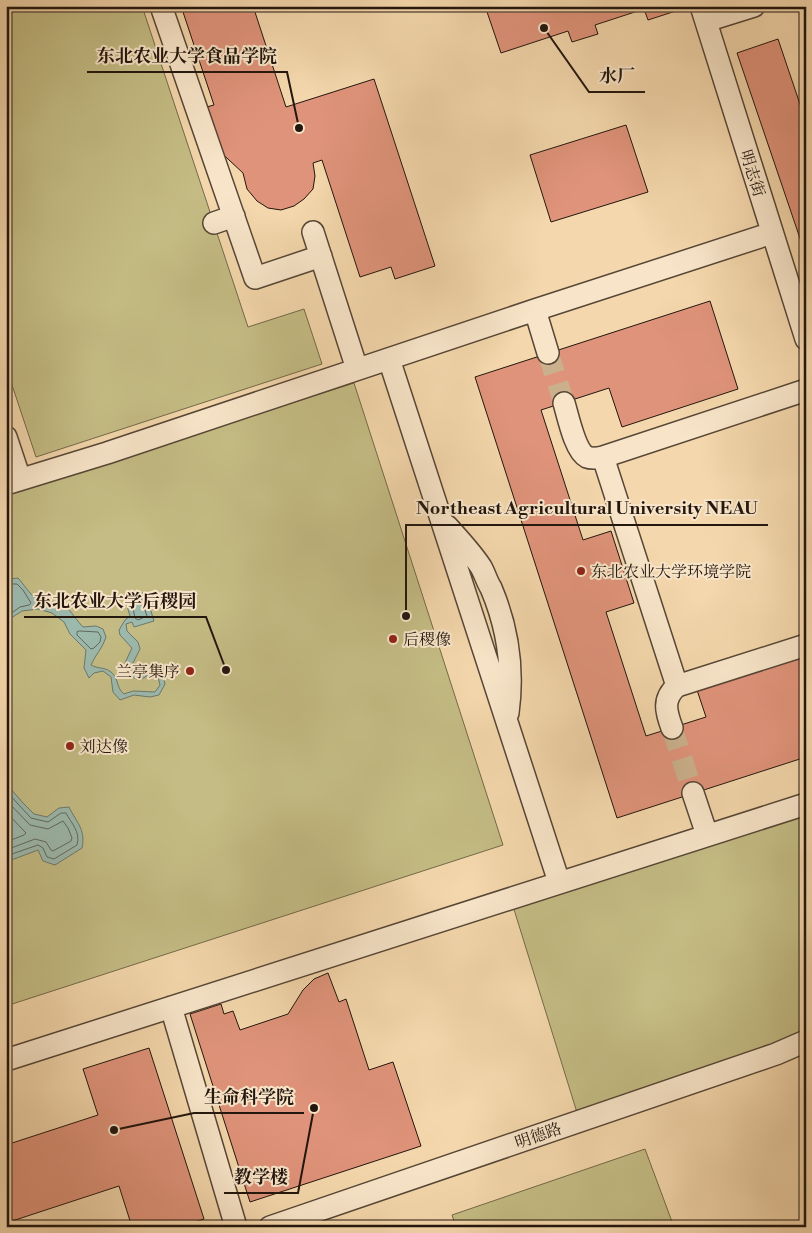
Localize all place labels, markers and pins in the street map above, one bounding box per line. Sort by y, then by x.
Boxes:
callout: 东北农业大学食品学院 [87,39,287,72]
callout: 水厂 [589,59,645,92]
callout: Northeast Agricultural University NEAU [406,492,768,525]
place label: 东北农业大学环境学院 [591,562,751,582]
marker: 东北农业大学环境学院 [575,565,587,577]
callout: 东北农业大学后稷园 [24,584,206,617]
place label: 后稷像 [403,630,451,650]
marker: 后稷像 [387,633,399,645]
place label: 兰亭集序 [116,662,180,682]
marker: 兰亭集序 [184,665,196,677]
place label: 刘达像 [80,737,128,757]
marker: 刘达像 [64,740,76,752]
callout: 生命科学院 [194,1080,304,1113]
callout: 教学楼 [224,1160,298,1193]

